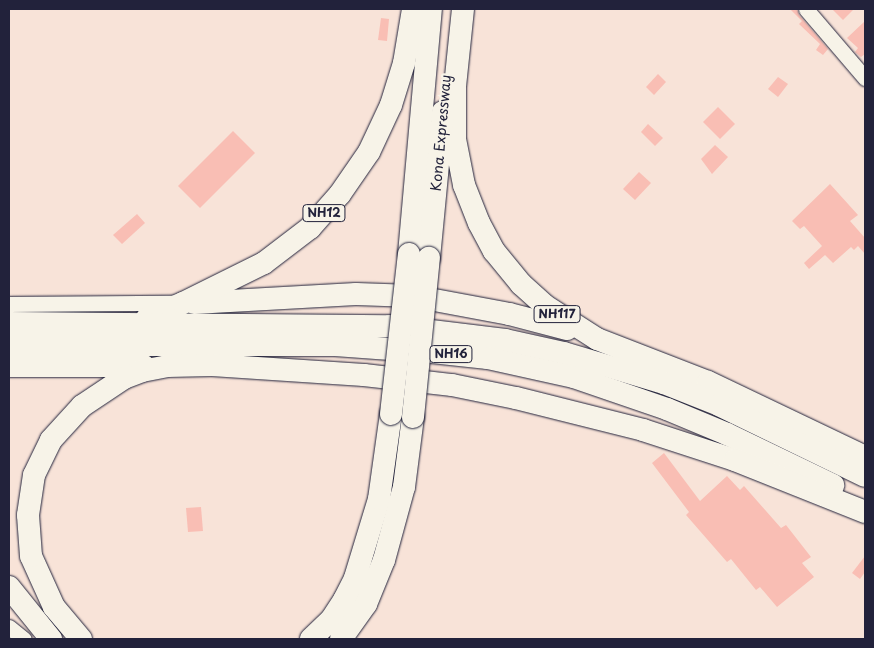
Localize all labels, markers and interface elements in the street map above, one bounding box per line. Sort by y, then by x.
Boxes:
street label: Kona Expressway [428,74,454,192]
road number: NH12 [302,204,346,222]
road number: NH117 [533,304,581,324]
road number: NH16 [428,344,474,364]

